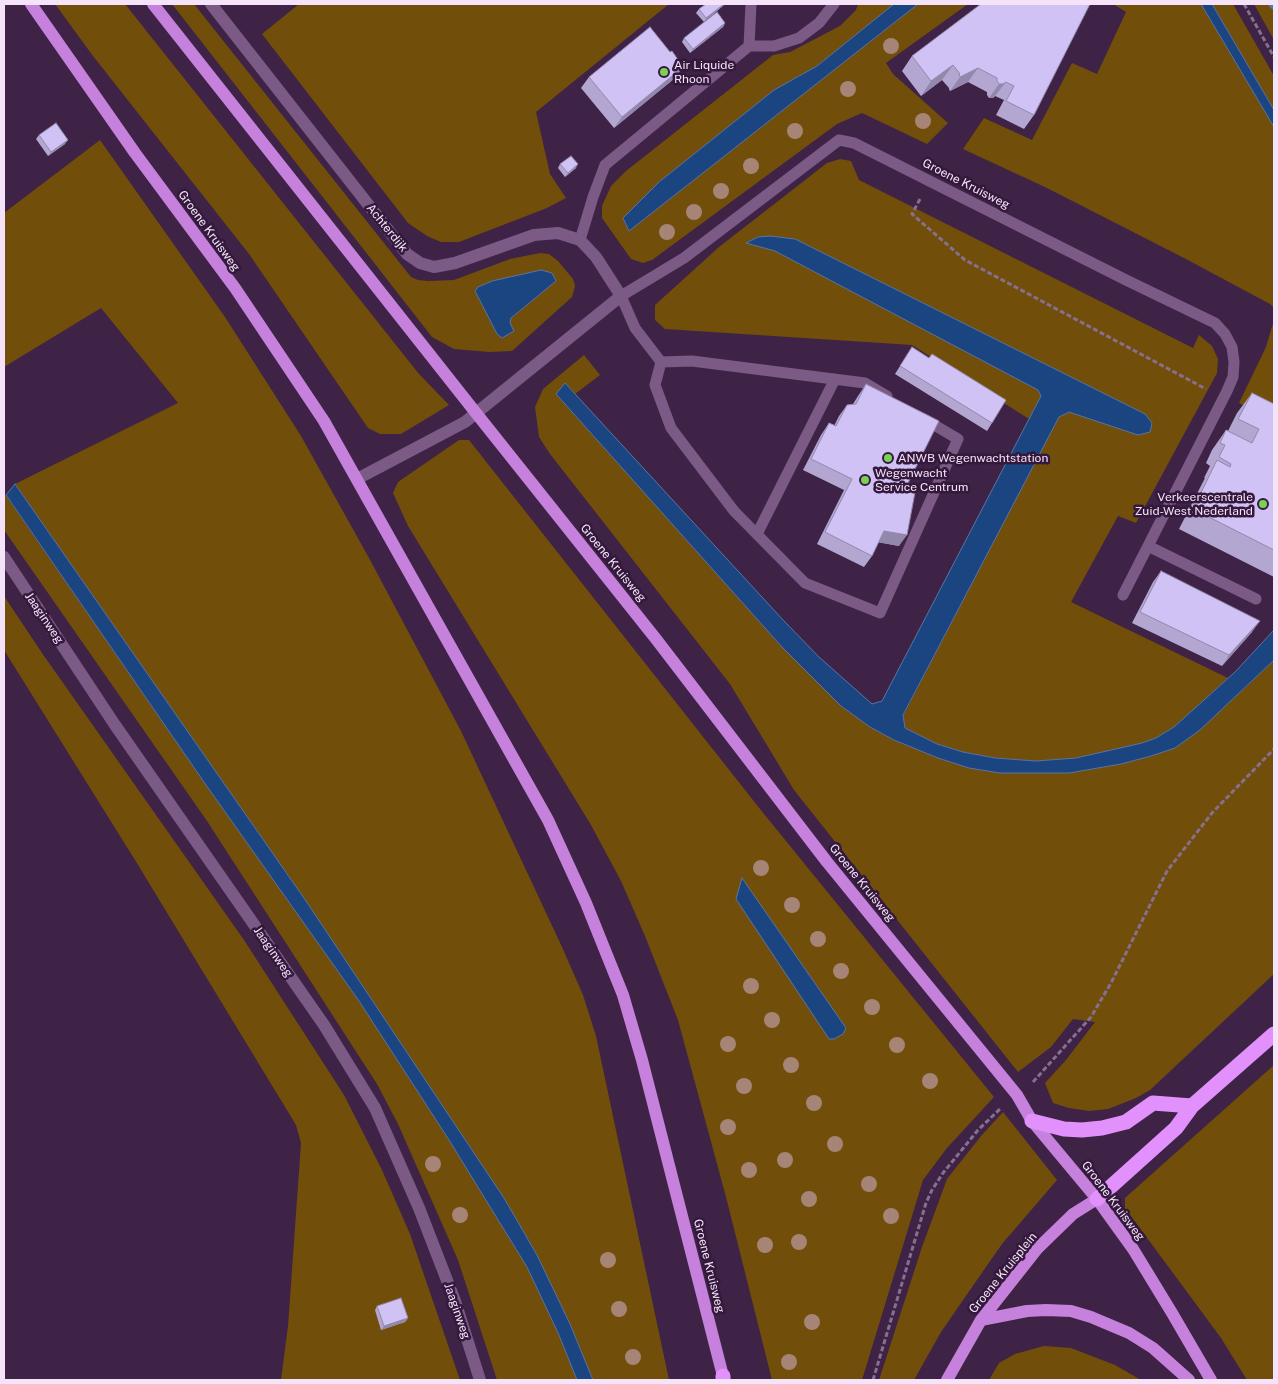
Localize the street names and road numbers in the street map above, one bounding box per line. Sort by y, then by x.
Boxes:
street label: Groene Kruisweg [920,156,1012,212]
street label: Groene Kruisweg [175,188,243,274]
street label: Achterdijk [363,201,411,255]
street label: Groene Kruisweg [577,521,649,605]
street label: Jaaginweg [22,590,66,646]
street label: Groene Kruisweg [826,841,898,925]
street label: Jaaginweg [250,924,296,980]
street label: Groene Kruisweg [1078,1158,1148,1244]
street label: Groene Kruisweg [690,1218,728,1314]
street label: Groene Kruisplein [966,1230,1040,1316]
street label: Jaaginweg [441,1281,473,1341]

